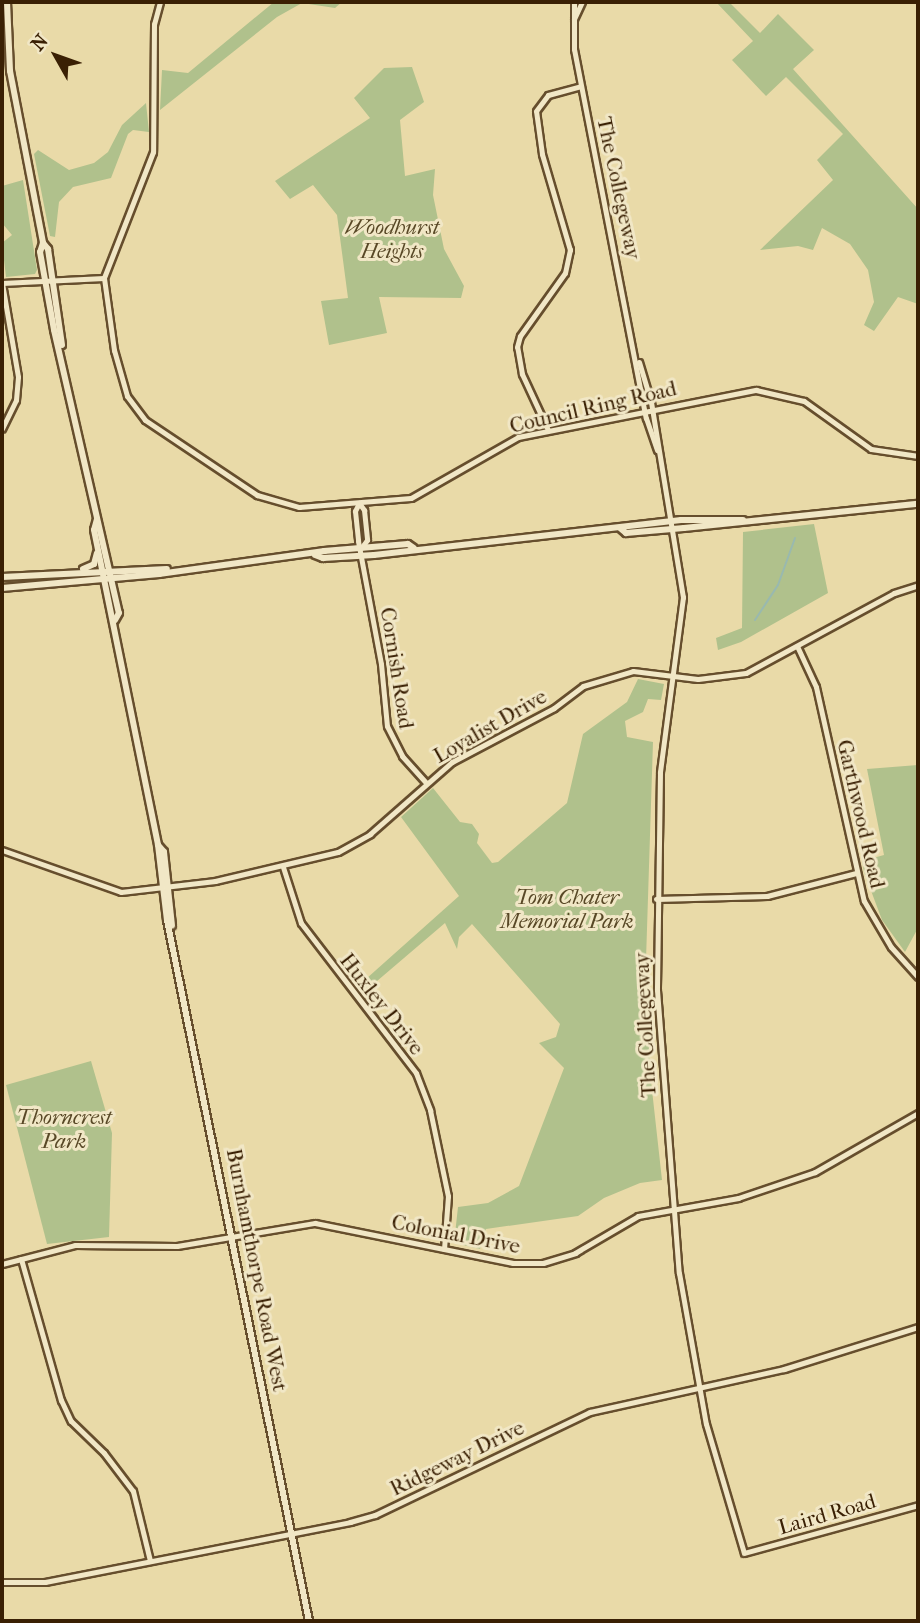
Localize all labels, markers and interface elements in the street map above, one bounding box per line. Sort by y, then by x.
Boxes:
north arrow [21,21,91,91]
text: N [27,30,53,55]
street label: The Collegeway [592,114,646,262]
park label: Woodhurst Heights [345,214,439,264]
street label: Council Ring Road [507,376,679,438]
street label: Cornish Road [375,605,419,731]
street label: Loyalist Drive [429,683,551,769]
street label: Garthwood Road [832,737,890,891]
park label: Tom Chater Memorial Park [500,884,634,934]
street label: Huxley Drive [335,948,429,1060]
street label: The Collegeway [629,952,661,1098]
park label: Thorncrest Park [16,1104,112,1154]
street label: Burnhamthorpe Road West [221,1146,293,1394]
street label: Colonial Drive [390,1209,522,1259]
street label: Ridgeway Drive [386,1415,528,1501]
street label: Laird Road [775,1488,879,1540]

